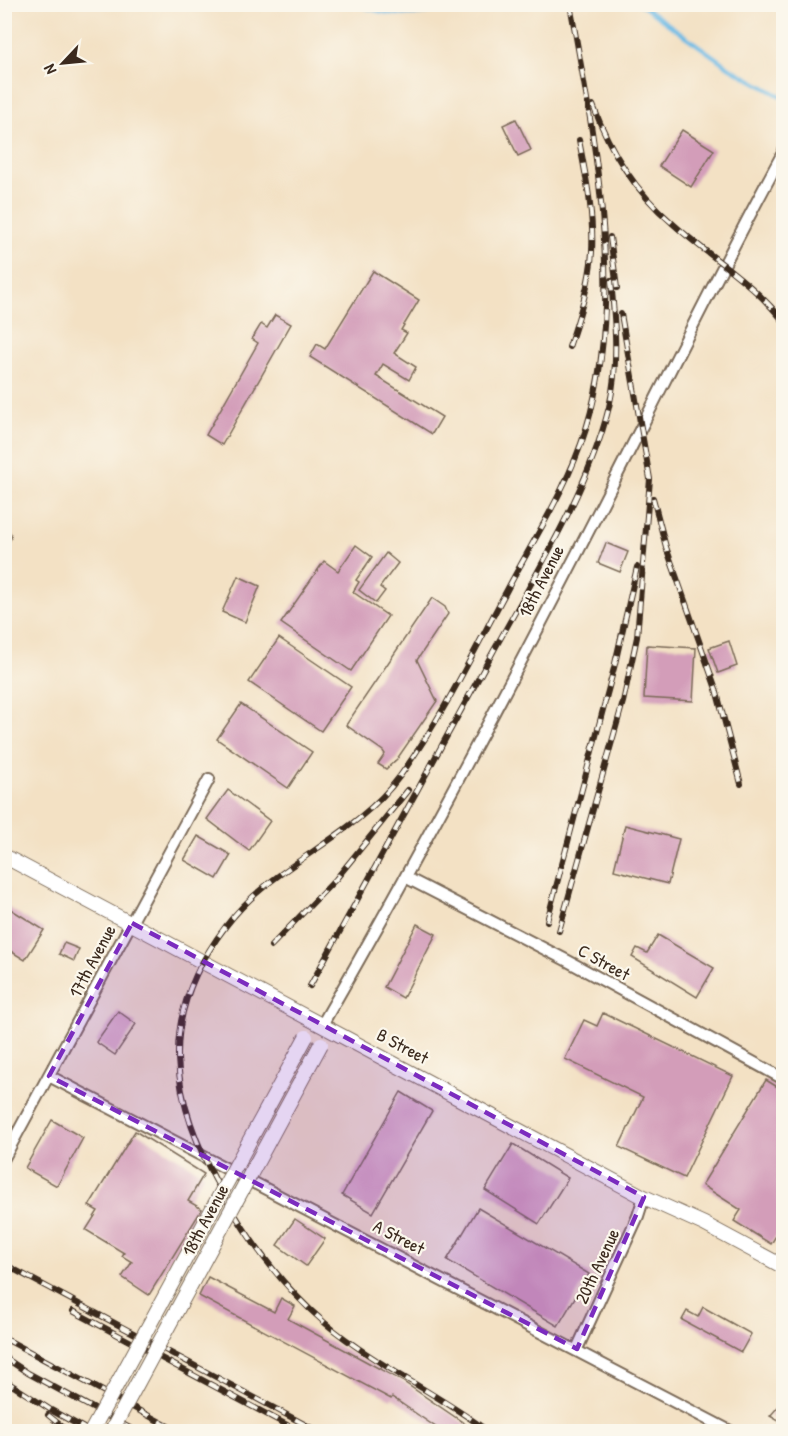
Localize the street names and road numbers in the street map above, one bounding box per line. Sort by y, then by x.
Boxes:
street label: 18th Avenue [512,541,570,621]
street label: 17th Avenue [62,920,122,1002]
street label: C Street [573,938,635,987]
street label: B Street [373,1022,434,1070]
street label: 18th Avenue [176,1180,234,1260]
street label: A Street [369,1213,430,1261]
street label: 20th Avenue [569,1224,625,1308]

